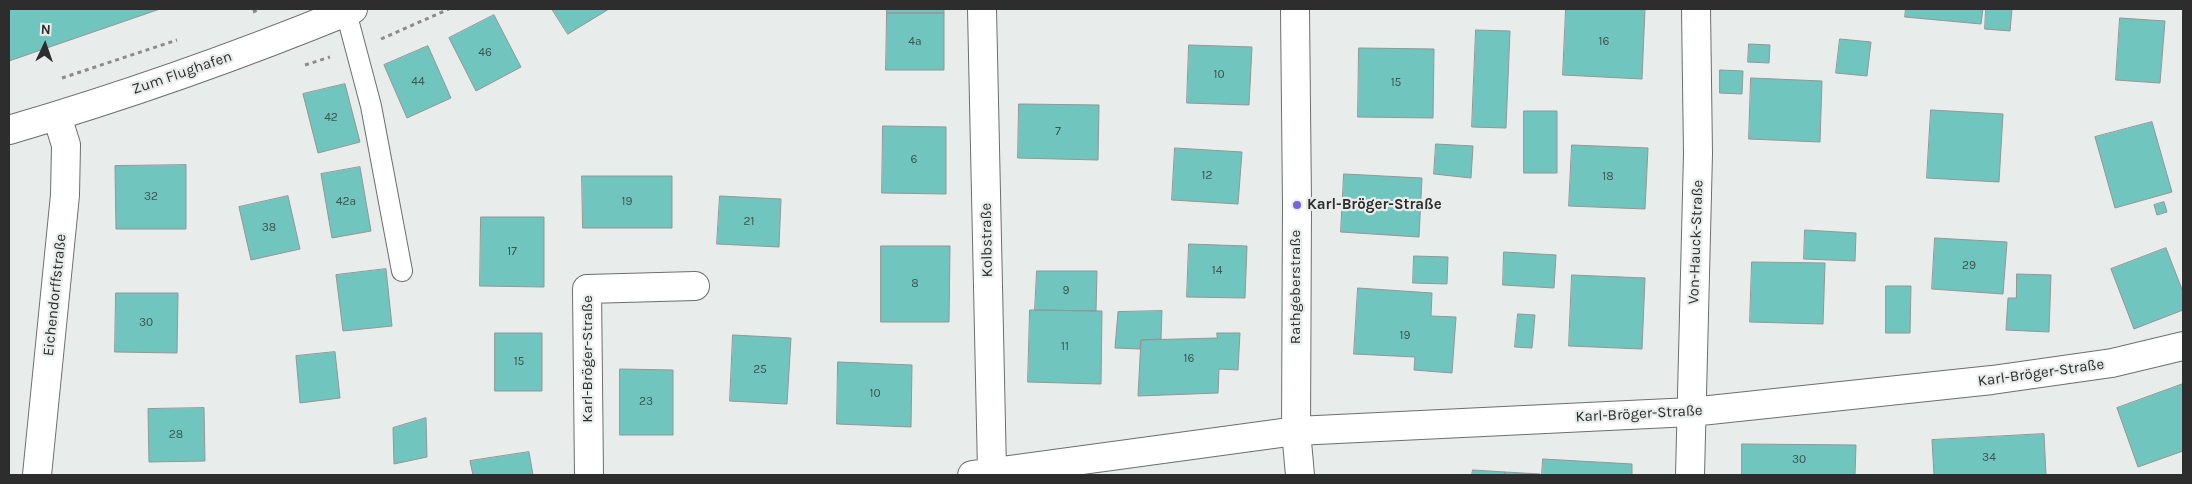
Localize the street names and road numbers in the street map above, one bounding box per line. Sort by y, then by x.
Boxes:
street label: Zum Flughafen [130,48,234,98]
street label: Von-Hauck-Straße [1685,179,1707,305]
street label: Kolbstraße [977,203,997,277]
street label: Rathgeberstraße [1287,230,1305,344]
street label: Eichendorffstraße [40,233,70,357]
street label: Karl-Bröger-Straße [579,295,597,423]
street label: Karl-Bröger-Straße [1977,355,2105,391]
street label: Karl-Bröger-Straße [1575,402,1703,426]

